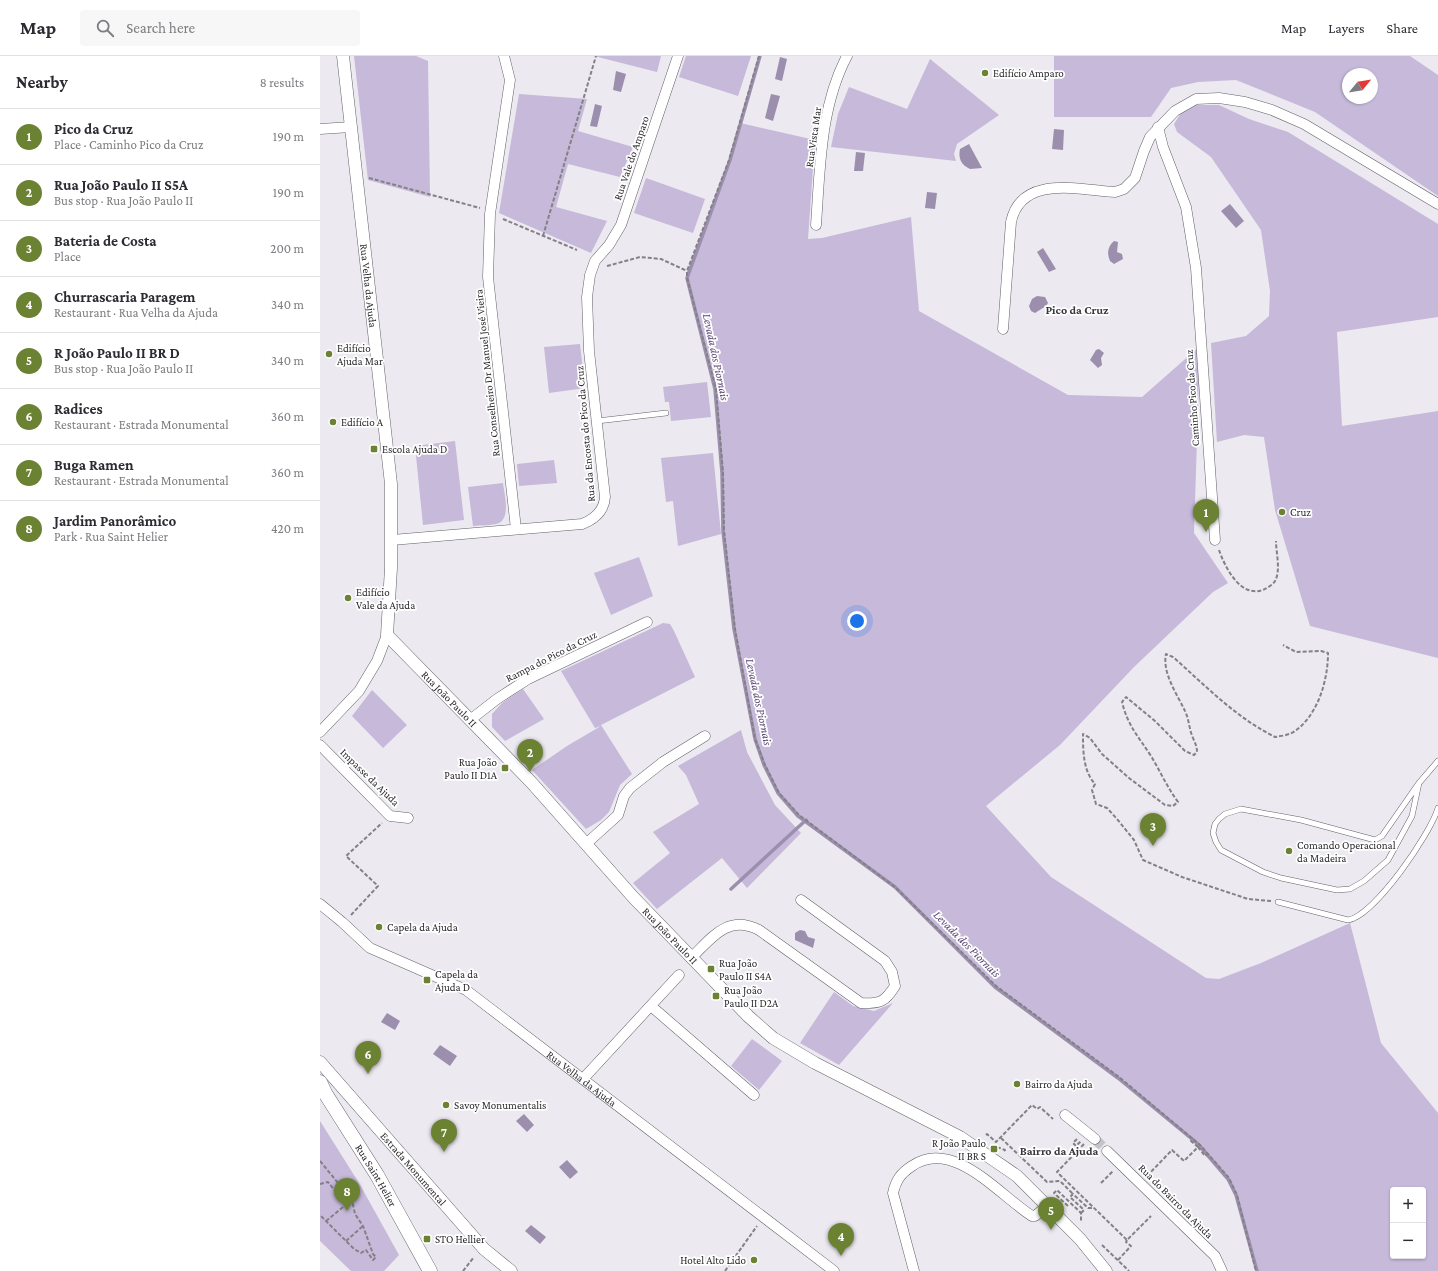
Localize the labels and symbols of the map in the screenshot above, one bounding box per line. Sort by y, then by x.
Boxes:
place label: Edifício Amparo [993,67,1064,80]
marker: Edifício Amparo [980,68,990,78]
north arrow [1342,68,1378,104]
street label: Rua Vista Mar [803,106,823,168]
street label: Rua Vale do Amparo [611,114,652,202]
street label: Rua Velha da Ajuda [358,243,379,328]
street label: Rua Conselheiro Dr Manuel José Vieira [472,289,503,457]
district label: Pico da Cruz [1045,303,1109,317]
water label: Levada dos Piornais [700,312,732,402]
place label: Edifício Ajuda Mar [337,342,383,368]
marker: Edifício Ajuda Mar [324,349,334,359]
street label: Caminho Pico da Cruz [1183,349,1201,447]
street label: Rua da Encosta do Pico da Cruz [573,365,597,502]
place label: Edifício A [341,416,384,428]
marker: Edifício A [328,417,338,427]
place label: Escola Ajuda D [382,443,447,456]
marker: Escola Ajuda D [369,444,379,454]
pin: 1 [1193,499,1219,532]
place label: Cruz [1290,506,1311,518]
marker: Cruz [1277,507,1287,517]
place label: Edifício Vale da Ajuda [356,586,415,612]
marker: Edifício Vale da Ajuda [343,593,353,603]
your location [847,611,867,631]
street label: Rampa do Pico da Cruz [504,628,599,685]
water label: Levada dos Piornais [743,657,775,747]
street label: Rua João Paulo II [419,668,480,729]
pin: 2 [517,739,543,772]
street label: Impasse da Ajuda [337,746,402,809]
place label: Rua João Paulo II D1A [444,756,498,781]
marker: Rua João Paulo II D1A [500,763,510,773]
pin: 3 [1140,813,1166,846]
place label: Comando Operacional da Madeira [1297,839,1396,864]
marker: Comando Operacional da Madeira [1284,846,1294,856]
street label: Rua João Paulo II [640,905,700,966]
water label: Levada dos Piornais [931,908,1004,981]
place label: Capela da Ajuda [387,921,458,934]
marker: Capela da Ajuda [374,922,384,932]
place label: Rua João Paulo II S4A [719,957,772,982]
marker: Rua João Paulo II S4A [706,964,716,974]
place label: Capela da Ajuda D [435,968,478,994]
marker: Capela da Ajuda D [422,975,432,985]
place label: Rua João Paulo II D2A [724,984,779,1009]
marker: Rua João Paulo II D2A [711,991,721,1001]
pin: 6 [355,1041,381,1074]
street label: Rua Velha da Ajuda [545,1048,619,1109]
place label: Bairro da Ajuda [1025,1078,1093,1091]
marker: Bairro da Ajuda [1012,1079,1022,1089]
place label: Savoy Monumentalis [454,1099,546,1112]
marker: Savoy Monumentalis [441,1100,451,1110]
pin: 7 [431,1119,457,1152]
street label: Estrada Monumental [378,1130,449,1208]
place label: R João Paulo II BR S [932,1137,987,1162]
street label: Rua Saint Helier [353,1142,399,1209]
marker: R João Paulo II BR S [989,1144,999,1154]
district label: Bairro da Ajuda [1020,1144,1098,1158]
street label: Rua do Bairro da Ajuda [1136,1161,1216,1241]
pin: 8 [334,1178,360,1211]
pin: 5 [1038,1197,1064,1230]
pin: 4 [828,1223,854,1256]
place label: STO Hellier [435,1233,485,1245]
marker: STO Hellier [422,1234,432,1244]
place label: Hotel Alto Lido [680,1254,747,1266]
marker: Hotel Alto Lido [749,1255,759,1265]

